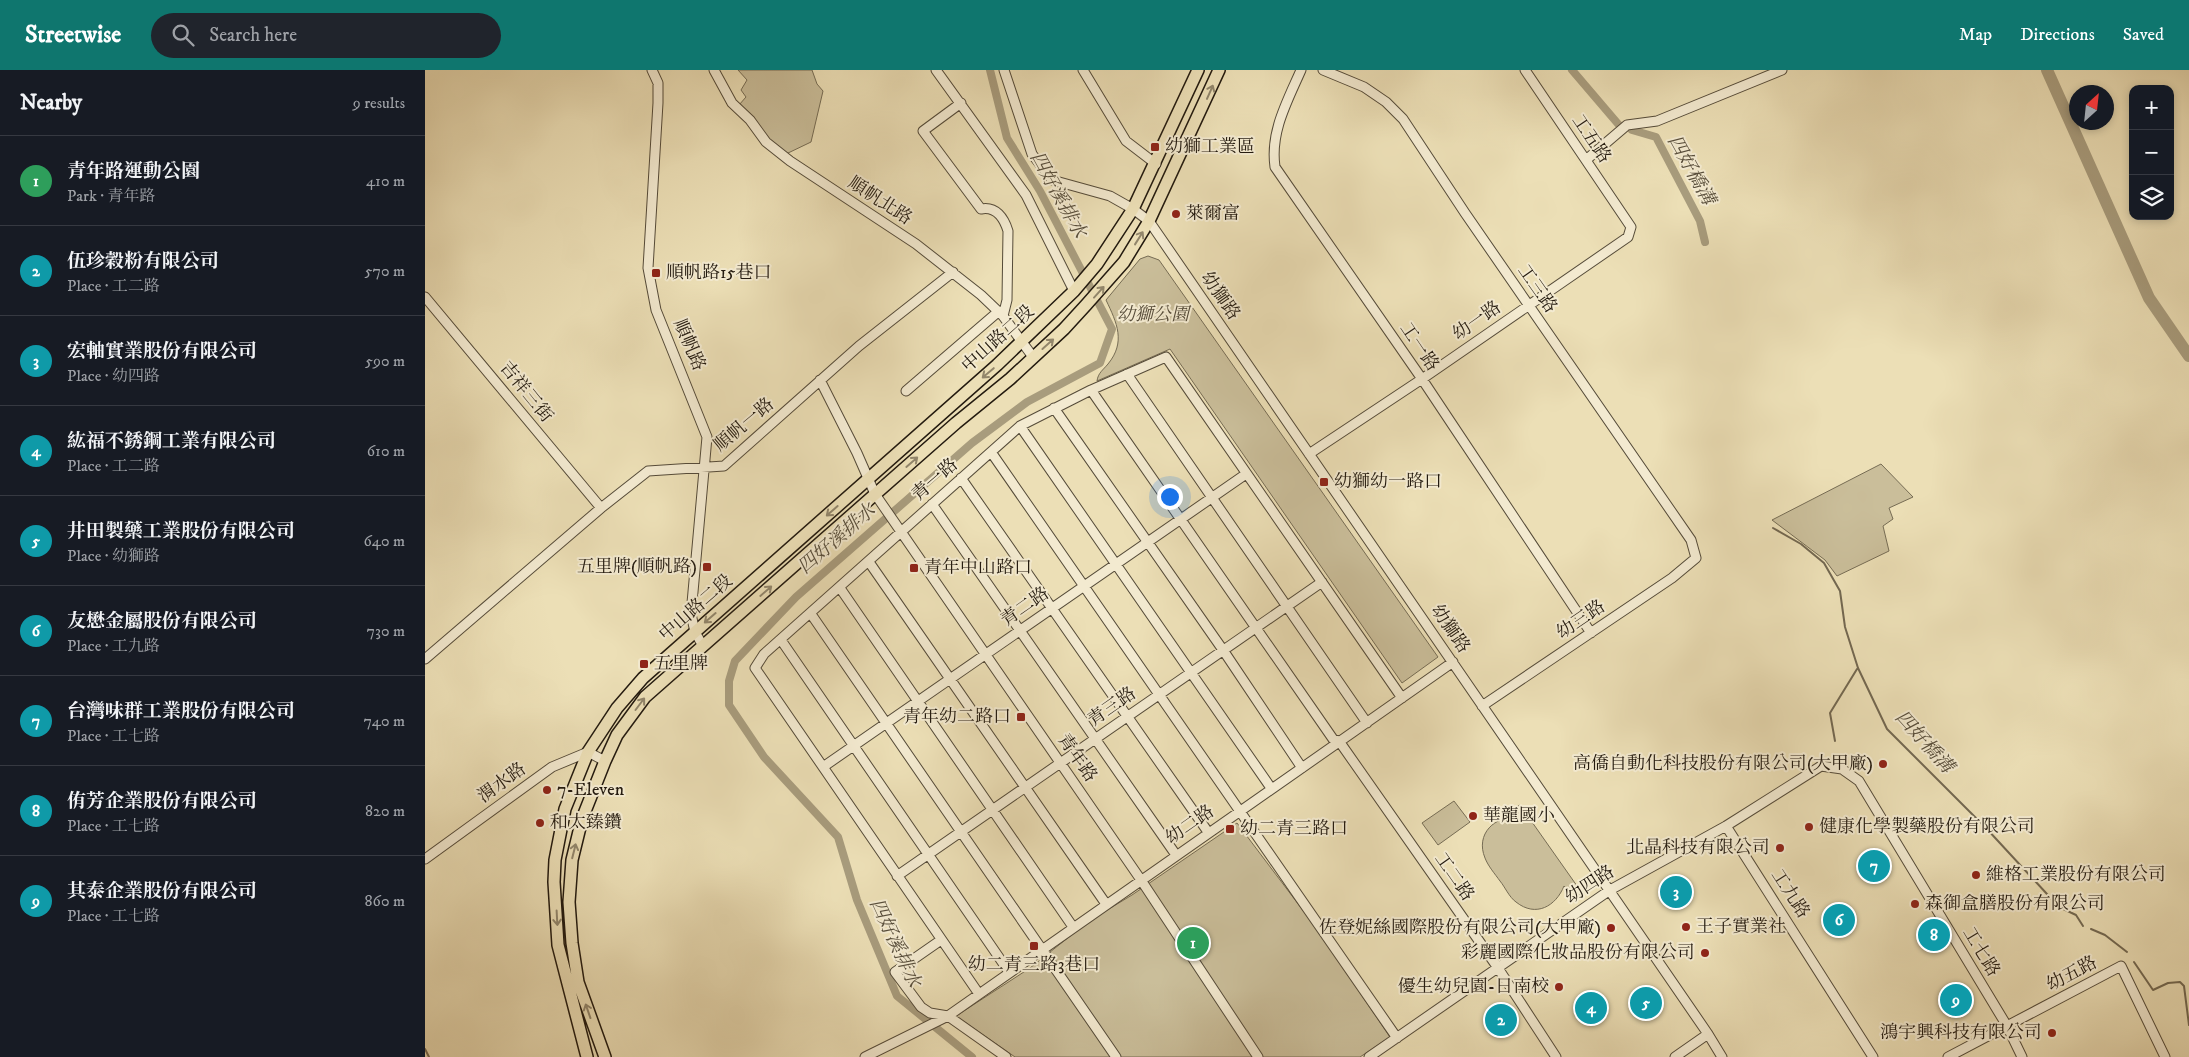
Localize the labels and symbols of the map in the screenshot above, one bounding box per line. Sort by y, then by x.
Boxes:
one-way arrow [1205,85,1215,100]
north arrow [2069,85,2114,130]
street label: 工五路 [1567,110,1615,168]
water label: 四好橋溝 [1663,131,1721,211]
place label: 幼獅工業區 [1165,136,1255,158]
marker: 幼獅工業區 [1149,141,1161,153]
water label: 四好溪排水 [1025,148,1092,244]
street label: 順帆北路 [844,172,916,230]
place label: 萊爾富 [1186,203,1240,225]
marker: 萊爾富 [1170,208,1182,220]
one-way arrow [1133,231,1144,245]
street label: 工三路 [1513,261,1561,317]
place label: 順帆路15巷口 [666,262,771,284]
marker: 順帆路15巷口 [650,267,662,279]
street label: 幼獅路 [1196,268,1244,324]
one-way arrow [1093,285,1105,298]
street label: 幼一路 [1449,297,1505,345]
street label: 中山路二段 [957,301,1039,377]
park label: 幼獅公園 [1117,304,1192,326]
street label: 順帆路 [668,316,710,374]
street label: 工一路 [1395,318,1443,376]
one-way arrow [1041,338,1054,350]
street label: 吉祥三街 [495,357,557,427]
one-way arrow [981,367,994,378]
street label: 順帆一路 [709,393,779,457]
street label: 青一路 [907,454,963,506]
one-way arrow [905,456,918,468]
place label: 幼獅幼一路口 [1334,471,1442,493]
marker: 幼獅幼一路口 [1318,476,1330,488]
your location [1157,484,1183,510]
water label: 四好溪排水 [794,498,882,579]
one-way arrow [826,505,839,517]
place label: 五里牌(順帆路) [577,556,697,578]
place label: 青年中山路口 [924,557,1032,579]
marker: 五里牌(順帆路) [701,561,713,573]
marker: 青年中山路口 [908,562,920,574]
street label: 中山路二段 [655,570,737,646]
street label: 青二路 [997,583,1053,631]
one-way arrow [759,585,772,597]
street label: 幼三路 [1552,596,1610,644]
street label: 幼獅路 [1426,600,1474,658]
one-way arrow [704,613,717,624]
place label: 五里牌 [654,653,708,675]
marker: 五里牌 [638,658,650,670]
street label: 青三路 [1084,683,1140,731]
one-way arrow [635,697,645,711]
place label: 青年幼二路口 [903,706,1011,728]
water label: 四好橋溝 [1890,706,1960,780]
marker: 青年幼二路口 [1015,711,1027,723]
street label: 青年路 [1053,730,1101,786]
place label: 高僑自動化科技股份有限公司(大甲廠) [1573,753,1873,775]
street label: 渭水路 [474,758,530,808]
marker: 高僑自動化科技股份有限公司(大甲廠) [1877,758,1889,770]
place label: 7-Eleven [557,779,625,801]
marker: 7-Eleven [541,784,553,796]
street label: 幼二路 [1162,801,1218,849]
place label: 華龍國小 [1483,805,1555,827]
marker: 華龍國小 [1467,810,1479,822]
place label: 和太臻鑽 [550,812,622,834]
place label: 健康化學製藥股份有限公司 [1819,816,2035,838]
marker: 和太臻鑽 [534,817,546,829]
place label: 幼二青三路口 [1240,818,1348,840]
marker: 健康化學製藥股份有限公司 [1803,821,1815,833]
marker: 幼二青三路口 [1224,823,1236,835]
place label: 北晶科技有限公司 [1626,837,1770,859]
marker: 北晶科技有限公司 [1774,842,1786,854]
one-way arrow [570,844,579,860]
pin: 7 [1858,847,1890,885]
street label: 工二路 [1430,849,1478,905]
street label: 幼四路 [1561,861,1619,909]
place label: 維格工業股份有限公司 [1986,864,2166,886]
street label: 工九路 [1766,865,1814,923]
marker: 維格工業股份有限公司 [1970,869,1982,881]
pin: 3 [1660,873,1692,911]
place label: 森御盒膳股份有限公司 [1925,893,2105,915]
water label: 四好溪排水 [864,895,926,993]
marker: 森御盒膳股份有限公司 [1909,898,1921,910]
pin: 6 [1823,901,1855,939]
one-way arrow [552,909,561,925]
place label: 王子實業社 [1696,916,1786,938]
pin: 8 [1918,916,1950,954]
place label: 佐登妮絲國際股份有限公司(大甲廠) [1319,917,1601,939]
marker: 王子實業社 [1680,921,1692,933]
marker: 佐登妮絲國際股份有限公司(大甲廠) [1605,922,1617,934]
street label: 工七路 [1958,923,2004,981]
pin: 1 [1177,924,1209,962]
marker: 幼二青三路3巷口 [1028,940,1040,952]
place label: 彩麗國際化妝品股份有限公司 [1461,942,1695,964]
marker: 彩麗國際化妝品股份有限公司 [1699,947,1711,959]
street label: 幼五路 [2043,952,2101,996]
place label: 幼二青三路3巷口 [968,954,1100,976]
place label: 優生幼兒園-日南校 [1398,976,1549,998]
marker: 優生幼兒園-日南校 [1553,981,1565,993]
pin: 9 [1940,981,1972,1019]
pin: 5 [1630,984,1662,1022]
pin: 4 [1575,989,1607,1027]
pin: 2 [1485,1001,1517,1039]
one-way arrow [583,1004,592,1019]
place label: 鴻宇興科技有限公司 [1880,1022,2042,1044]
marker: 鴻宇興科技有限公司 [2046,1027,2058,1039]

